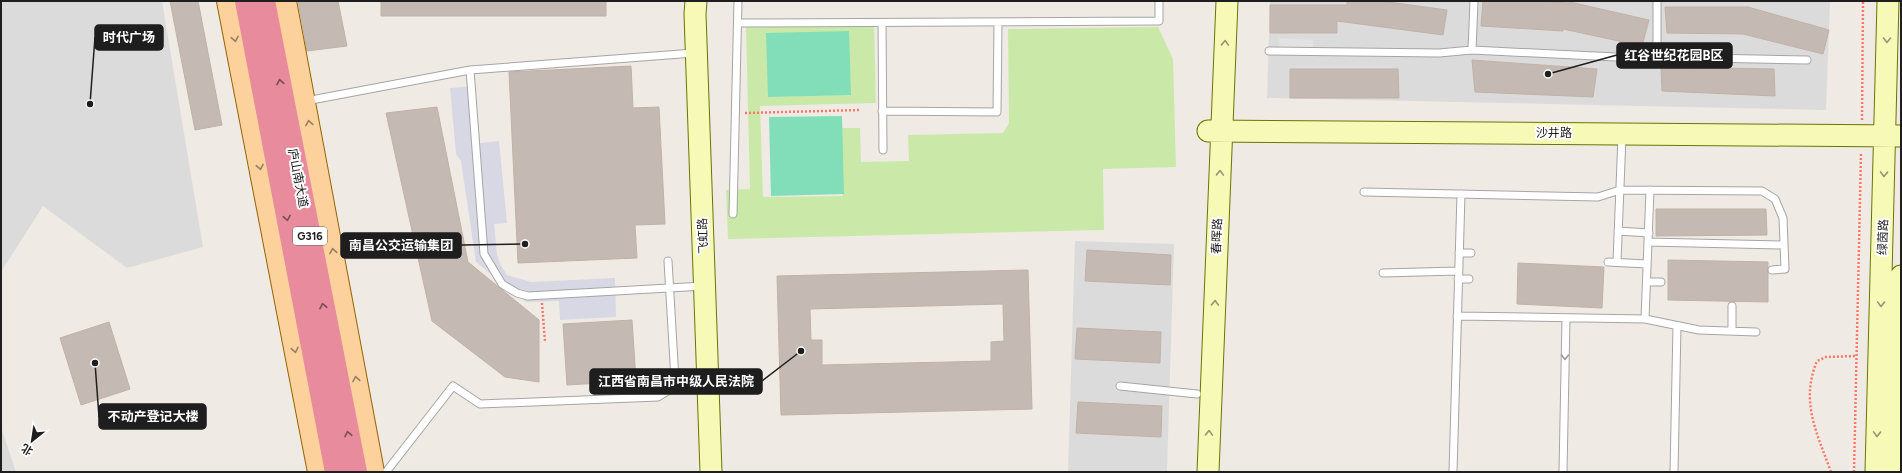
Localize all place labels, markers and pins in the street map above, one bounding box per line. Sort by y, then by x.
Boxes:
callout: 时代广场 [95,25,163,50]
callout: 红谷世纪花园B区 [1617,43,1732,68]
callout: 南昌公交运输集团 [341,233,461,258]
callout: 江西省南昌市中级人民法院 [590,369,762,394]
callout: 不动产登记大楼 [99,404,206,429]

